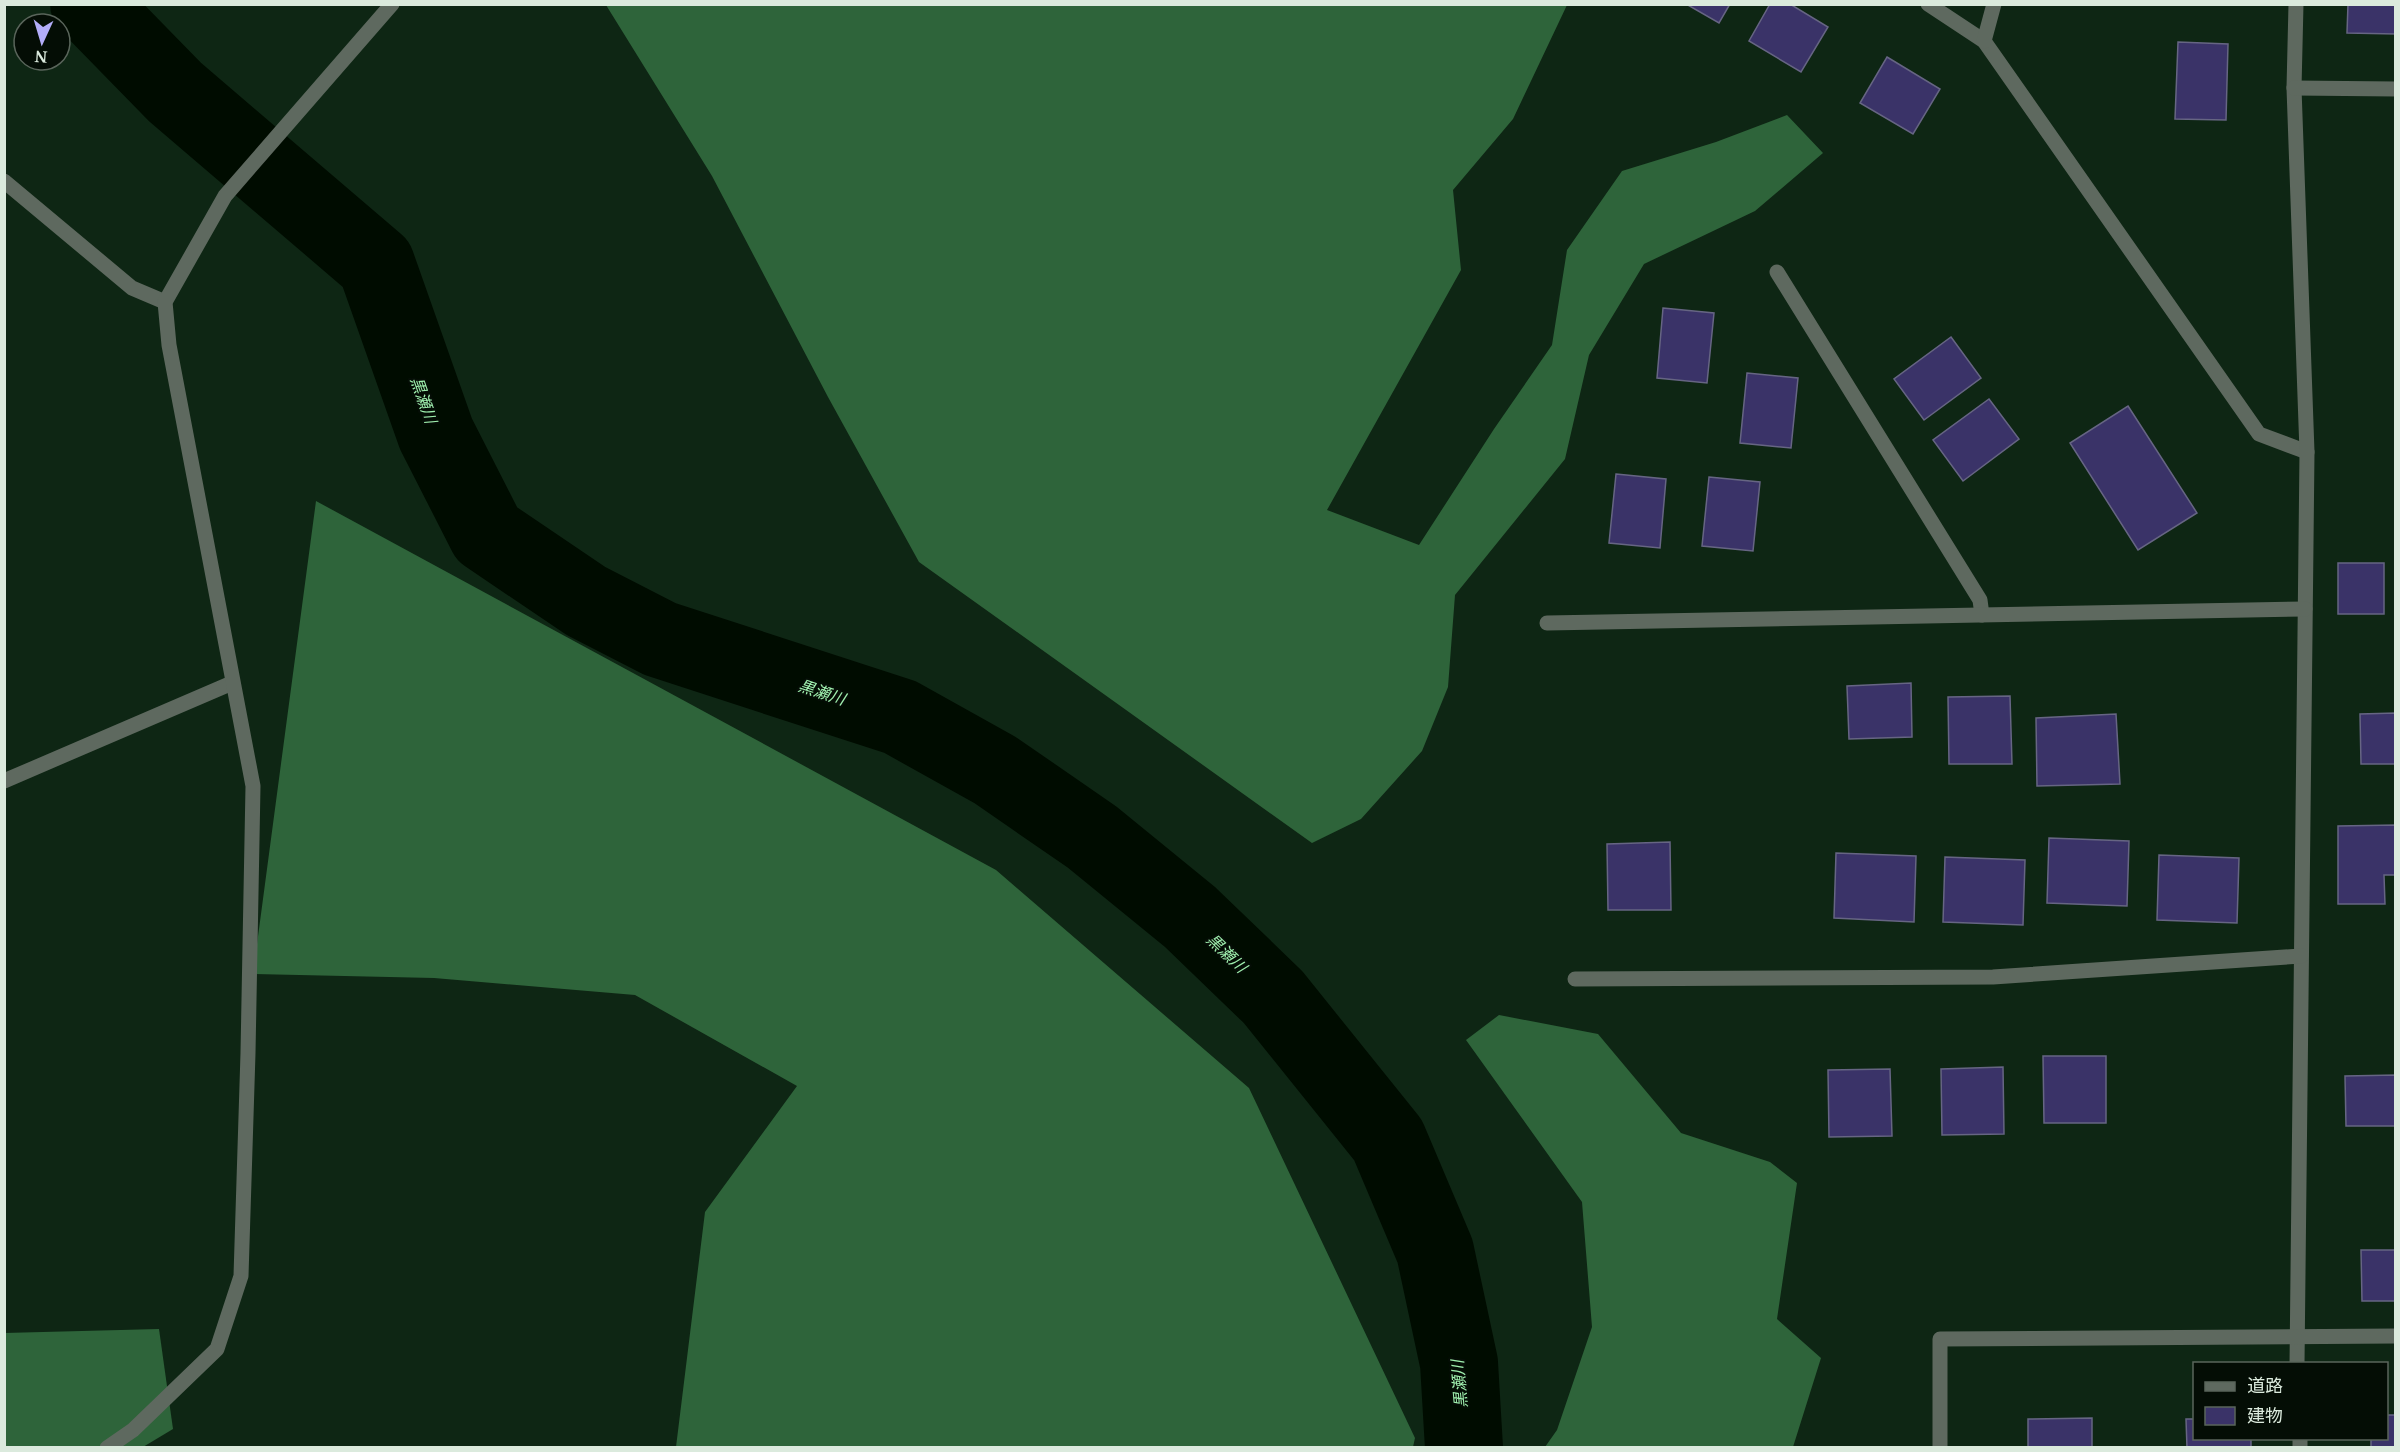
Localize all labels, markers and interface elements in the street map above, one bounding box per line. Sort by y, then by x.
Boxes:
north arrow [12,12,72,72]
text: N [34,46,48,68]
water label: 黒瀬川 [406,374,443,428]
water label: 黒瀬川 [796,674,850,710]
water label: 黒瀬川 [1202,928,1253,979]
water label: 黒瀬川 [1446,1357,1472,1409]
legend [2193,1362,2388,1440]
text: 道路 [2247,1373,2283,1397]
text: 建物 [2247,1403,2283,1427]

